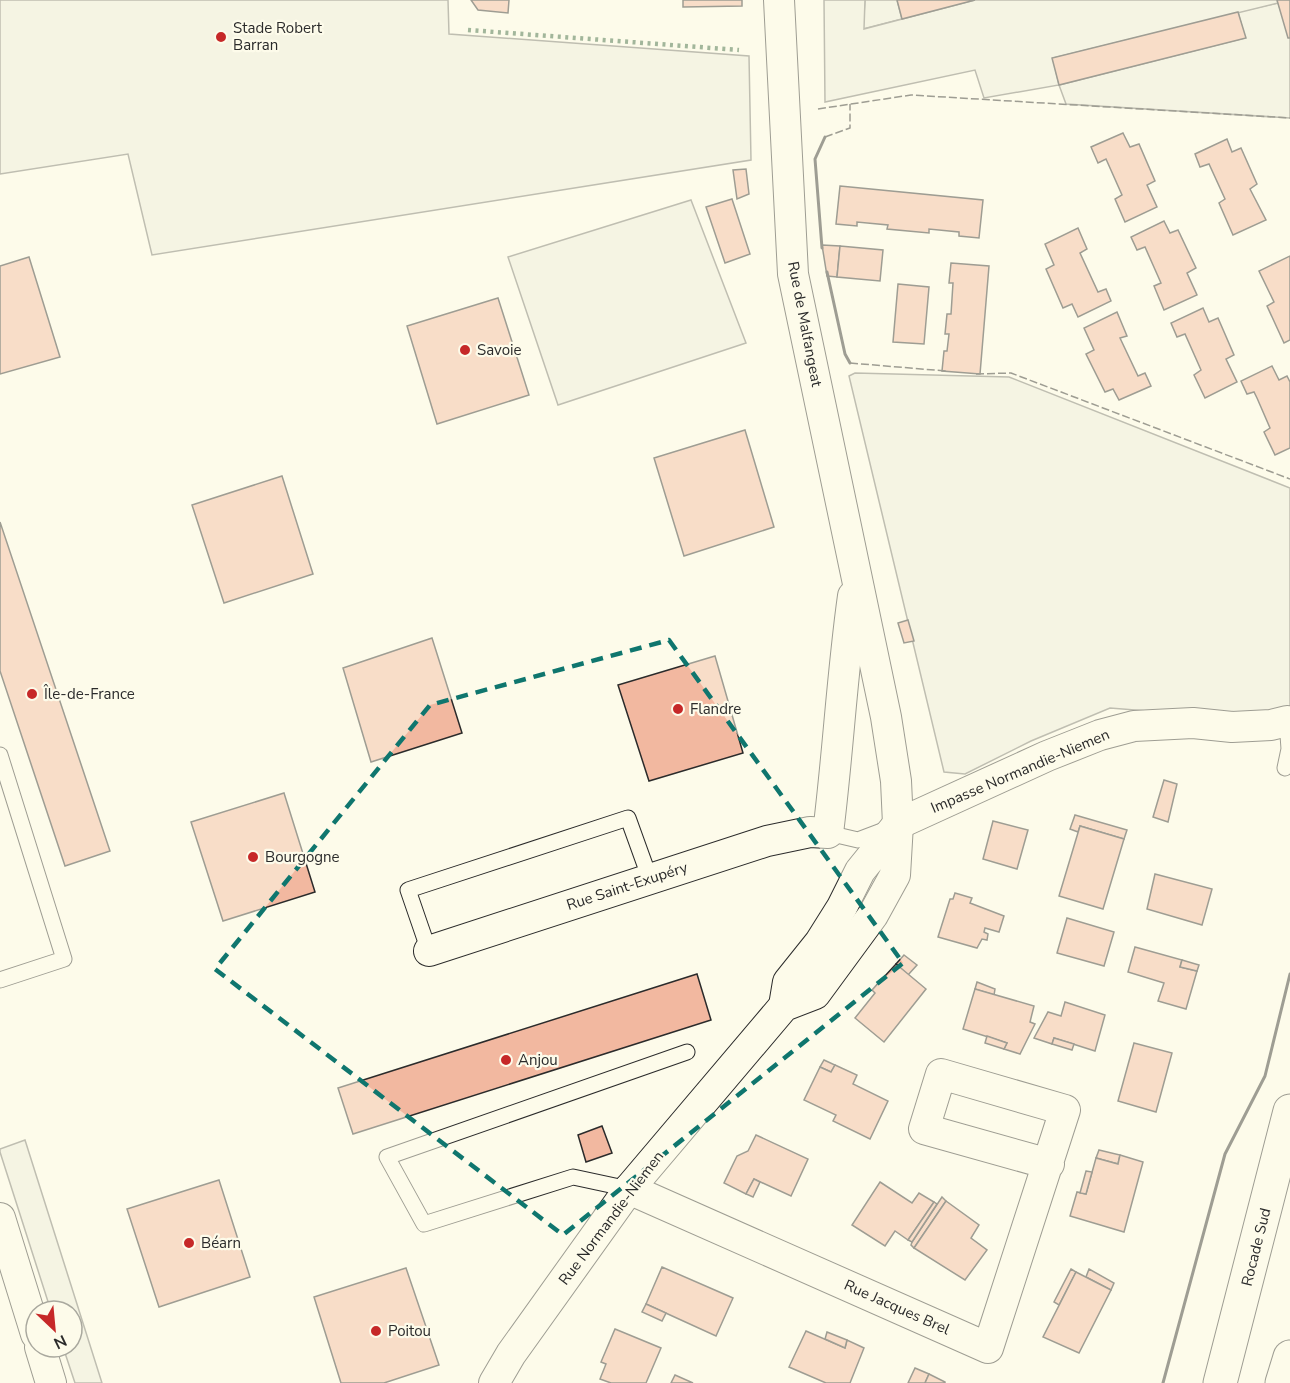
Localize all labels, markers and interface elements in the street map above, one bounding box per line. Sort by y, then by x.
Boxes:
place label: Stade Robert Barran [233,18,323,55]
marker: Stade Robert Barran [214,30,228,44]
street label: Rue de Malfangeat [783,260,827,389]
place label: Savoie [477,340,522,360]
marker: Savoie [458,343,472,357]
place label: Île-de-France [43,684,135,704]
marker: Île-de-France [25,687,39,701]
place label: Flandre [690,699,741,719]
marker: Flandre [671,702,685,716]
street label: Impasse Normandie-Niemen [928,724,1112,818]
place label: Bourgogne [265,847,340,867]
marker: Bourgogne [246,850,260,864]
street label: Rue Saint-Exupéry [564,857,690,915]
place label: Anjou [518,1050,558,1070]
marker: Anjou [499,1053,513,1067]
street label: Rue Normandie-Niemen [554,1147,668,1289]
street label: Rocade Sud [1237,1206,1275,1288]
place label: Béarn [201,1233,241,1253]
marker: Béarn [182,1236,196,1250]
street label: Rue Jacques Brel [841,1275,954,1340]
north arrow [24,1299,84,1359]
place label: Poitou [388,1321,431,1341]
marker: Poitou [369,1324,383,1338]
text: N [50,1329,70,1354]

